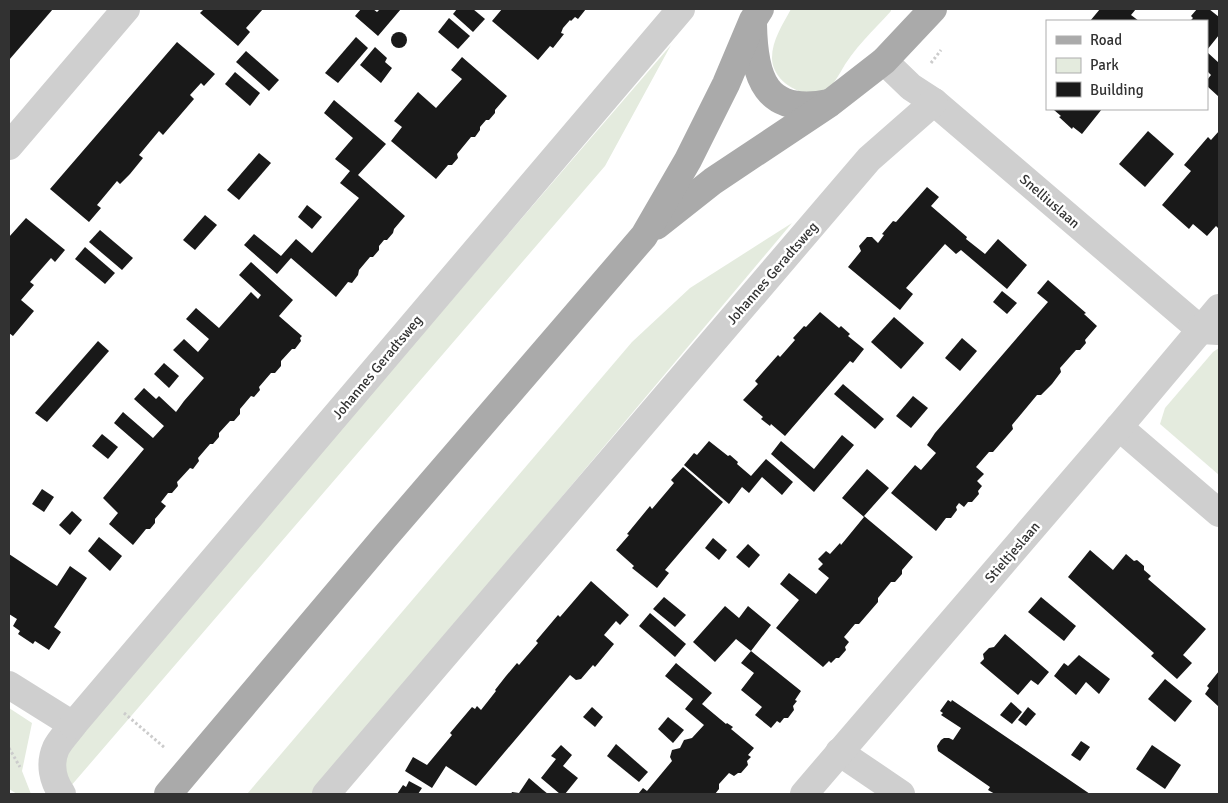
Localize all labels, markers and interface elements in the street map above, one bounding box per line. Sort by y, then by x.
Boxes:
legend [1046,20,1208,110]
text: Road [1090,31,1122,49]
text: Park [1090,56,1119,74]
text: Building [1090,81,1144,99]
street label: Snelliuslaan [1016,171,1083,232]
street label: Johannes Geradtsweg [723,218,822,328]
street label: Johannes Geradtsweg [329,312,426,423]
street label: Stieltjeslaan [981,518,1044,586]

